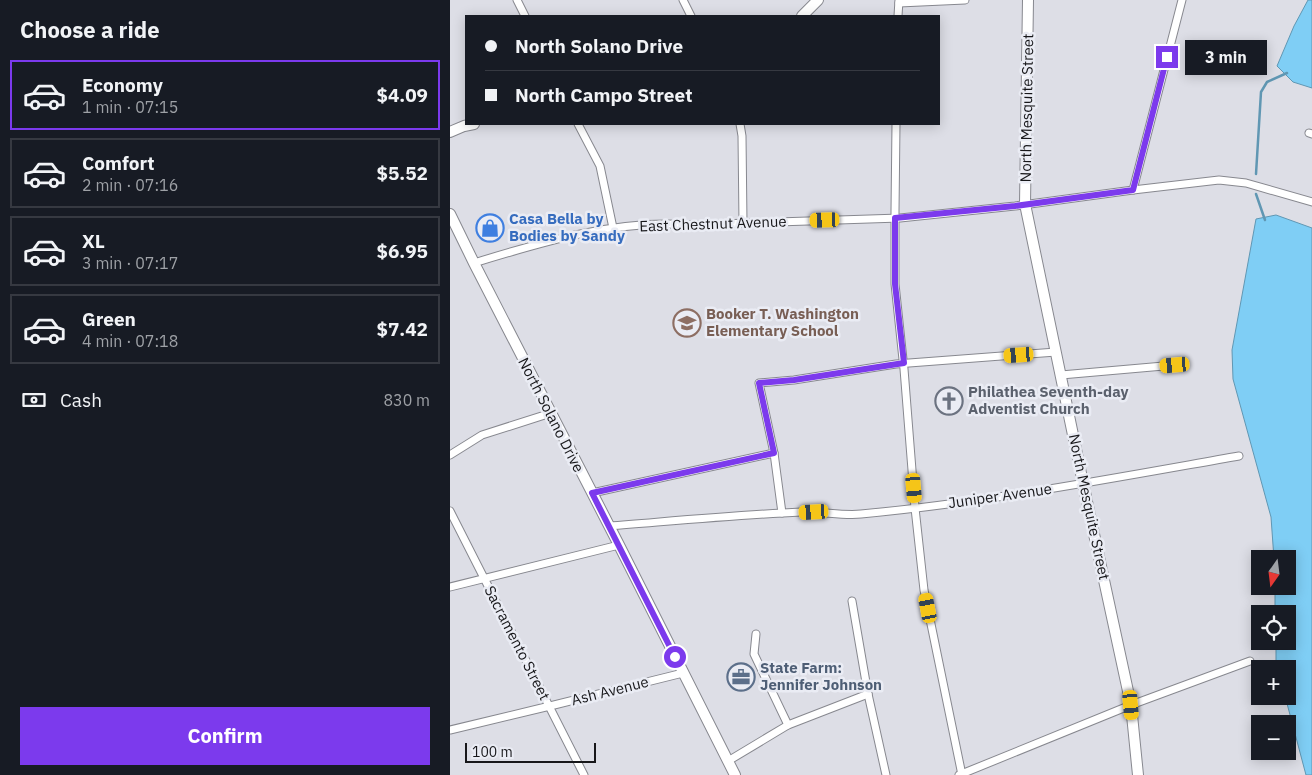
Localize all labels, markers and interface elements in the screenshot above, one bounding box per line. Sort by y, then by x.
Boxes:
text: Choose a ride [20,15,160,44]
street label: North Mesquite Street [1016,33,1037,183]
text: North Solano Drive [515,34,683,58]
callout: 3 min [1184,40,1267,74]
route end [1156,46,1178,68]
text: 3 min [1205,47,1247,67]
icon: car [22,73,67,118]
text: Economy [82,73,163,97]
text: $4.09 [376,83,428,107]
text: North Campo Street [515,83,692,107]
text: 1 min · 07:15 [82,97,178,117]
icon: car [22,151,67,196]
text: Comfort [82,151,155,175]
text: $5.52 [376,161,428,185]
text: 2 min · 07:16 [82,175,178,195]
place label: Casa Bella by Bodies by Sandy [509,209,625,245]
street label: East Chestnut Avenue [639,211,787,236]
car [809,212,840,228]
shop icon: Casa Bella by Bodies by Sandy [475,213,505,243]
icon: car [22,229,67,274]
text: XL [82,229,105,253]
text: $6.95 [376,239,428,263]
text: 3 min · 07:17 [82,253,178,273]
place label: Booker T. Washington Elementary School [706,304,859,340]
icon: car [22,307,67,352]
text: Green [82,307,136,331]
school or university icon: Booker T. Washington Elementary School [672,308,702,338]
text: $7.42 [376,317,428,341]
text: 4 min · 07:18 [82,331,178,351]
car [1003,346,1034,364]
street label: North Solano Drive [514,354,589,475]
car [1159,356,1190,374]
place label: Philathea Seventh-day Adventist Church [968,382,1129,418]
icon: cash [20,386,48,414]
church icon: Philathea Seventh-day Adventist Church [934,386,964,416]
text: Cash [60,388,102,412]
text: 830 m [383,390,430,410]
street label: North Mesquite Street [1065,432,1114,582]
car [905,472,922,504]
street label: Juniper Avenue [947,479,1053,512]
car [798,504,829,520]
north arrow [1251,550,1296,595]
map controls [1251,550,1296,760]
street label: Sacramento Street [480,582,554,703]
car [917,592,938,624]
button: locate [1251,605,1296,650]
route start [664,646,686,668]
place label: State Farm: Jennifer Johnson [760,658,882,694]
button: + [1251,660,1296,705]
office icon: State Farm: Jennifer Johnson [726,662,756,692]
street label: Ash Avenue [569,672,651,709]
car [1122,689,1139,721]
button: Confirm [20,707,430,765]
button: − [1251,715,1296,760]
scale bar [465,740,596,763]
text: 100 m [472,743,513,761]

